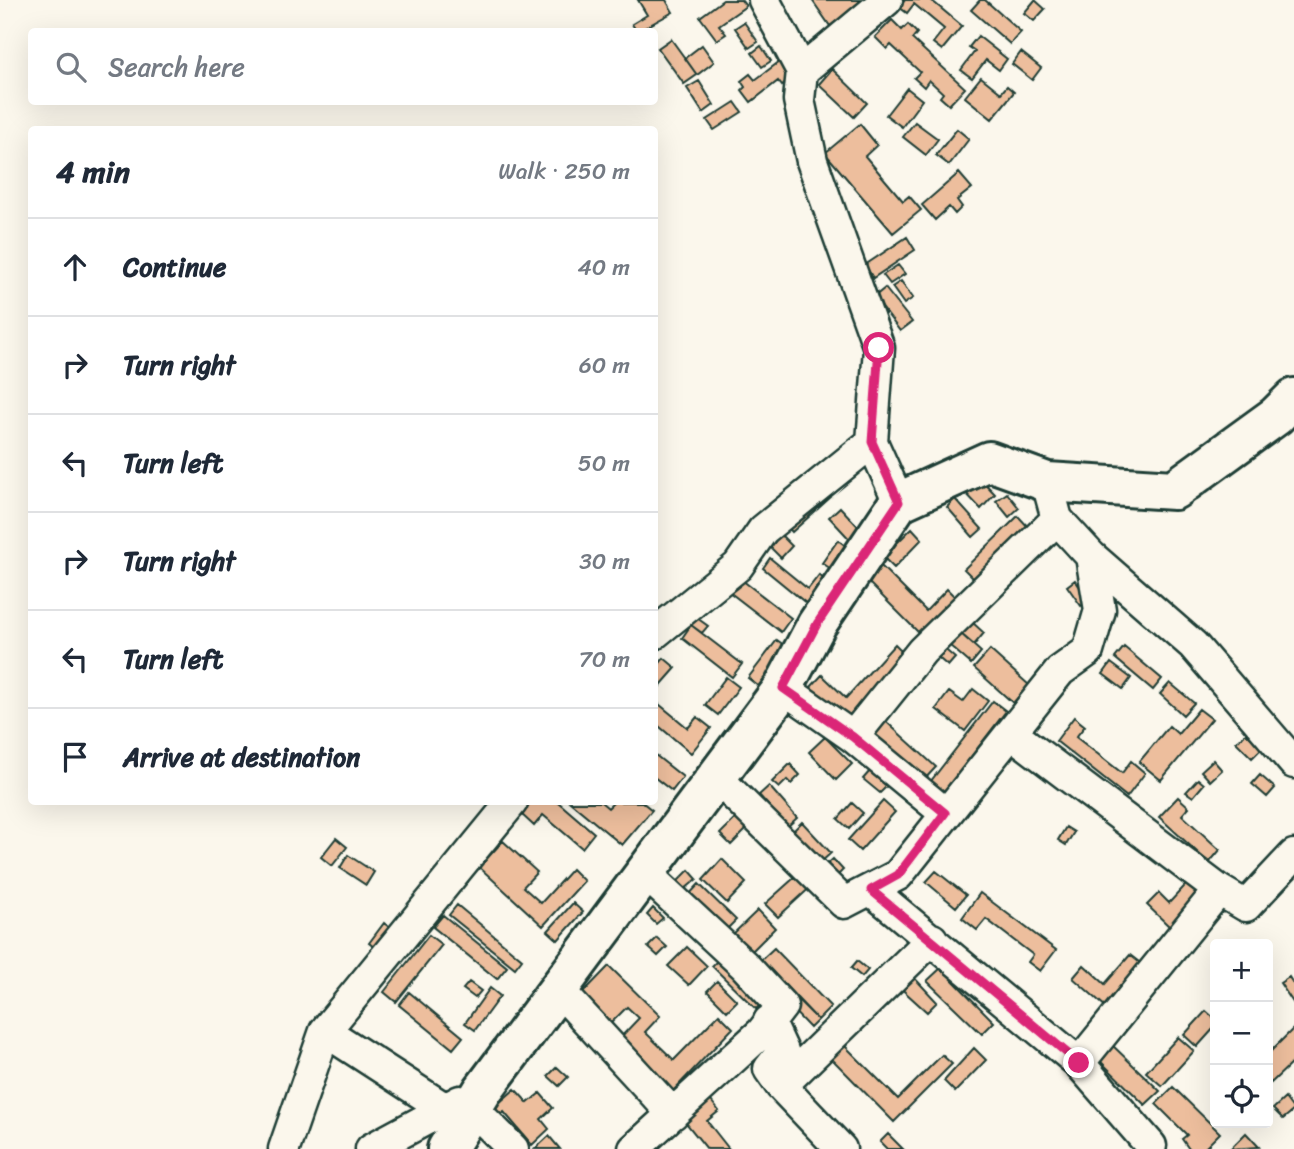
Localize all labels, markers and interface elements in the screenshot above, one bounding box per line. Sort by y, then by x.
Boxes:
search box [28,28,658,105]
text: Search here [108,44,245,90]
icon: search [52,48,90,86]
text: 4 min [56,145,130,199]
text: Walk · 250 m [498,151,630,192]
text: Continue [123,244,226,290]
text: 40 m [577,247,630,288]
icon: ahead [56,248,94,286]
route start [863,332,894,363]
text: Turn right [123,342,236,388]
text: 60 m [579,345,630,386]
icon: right [56,346,94,384]
text: Turn left [123,440,223,486]
text: 50 m [578,443,630,484]
icon: left [56,444,94,482]
text: Turn right [123,538,236,584]
text: 30 m [579,541,630,582]
icon: right [56,542,94,580]
text: Turn left [123,636,223,682]
text: 70 m [579,639,630,680]
icon: left [56,640,94,678]
text: Arrive at destination [123,734,360,780]
icon: arrive [56,738,94,776]
map controls [1210,939,1273,1128]
button: + [1210,939,1273,1002]
button: − [1210,1002,1273,1065]
route end [1063,1047,1094,1078]
button: locate [1210,1065,1273,1128]

